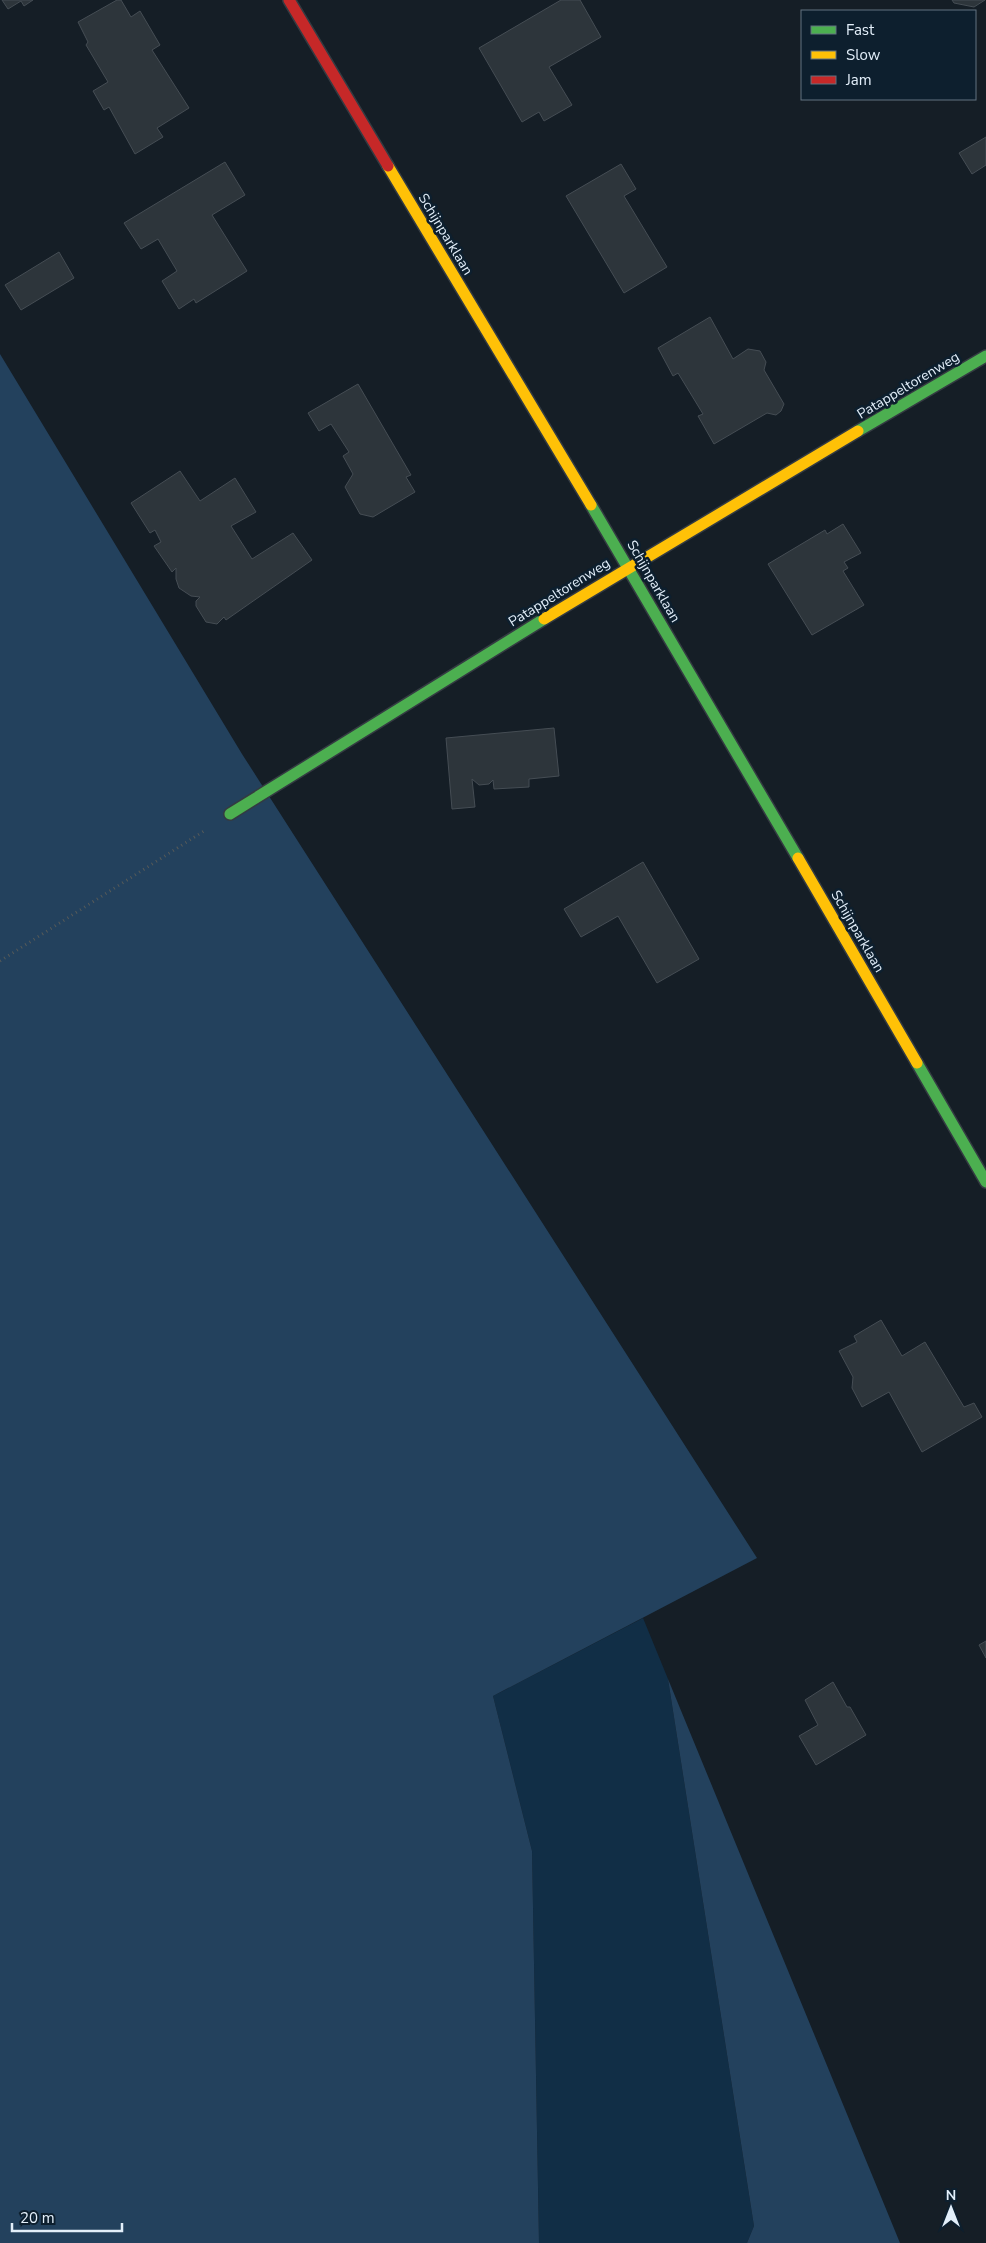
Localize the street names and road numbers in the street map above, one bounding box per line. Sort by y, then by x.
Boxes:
street label: Schijnparklaan [414,190,477,279]
street label: Patappeltorenweg [854,347,963,424]
street label: Schijnparklaan [622,537,685,626]
street label: Patappeltorenweg [505,554,614,631]
street label: Schijnparklaan [826,887,889,976]

